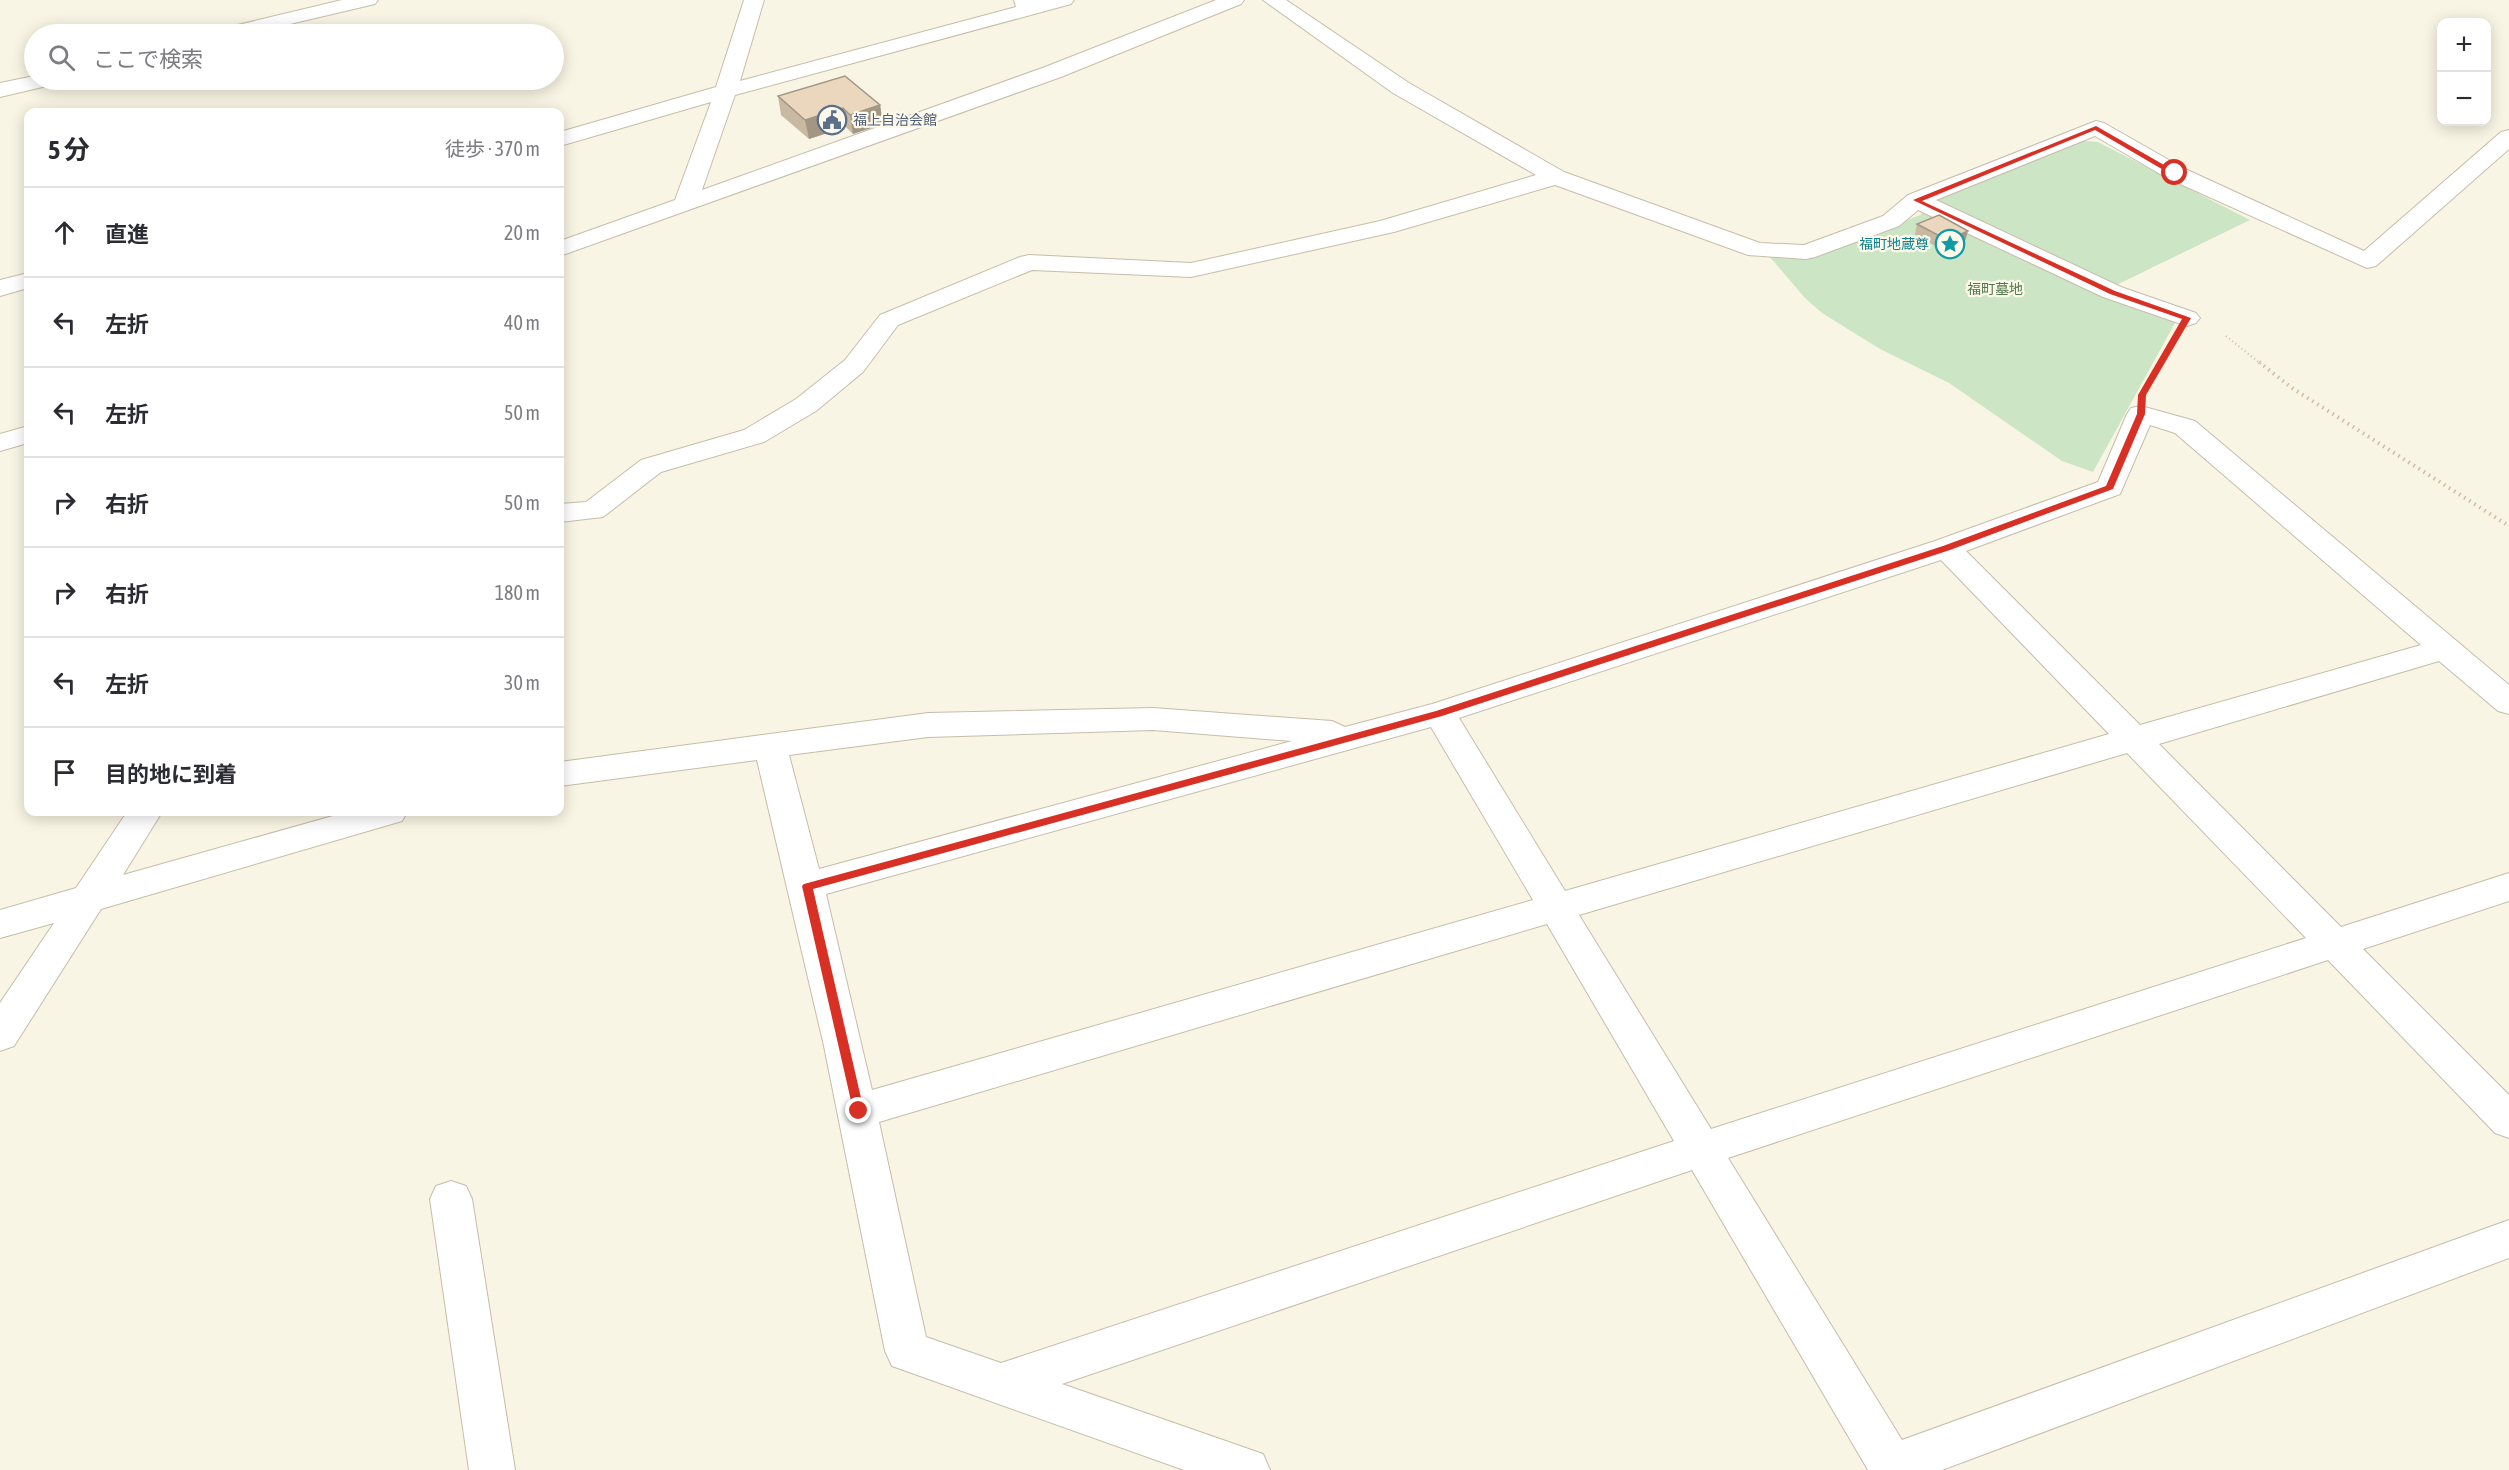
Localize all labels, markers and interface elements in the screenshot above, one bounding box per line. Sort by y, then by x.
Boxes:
map controls [2437,18,2491,126]
button: + [2437,18,2491,72]
search box [24,24,564,90]
icon: search [45,41,78,74]
text: ここで検索 [93,46,203,72]
button: − [2437,72,2491,126]
public building icon: 福上自治会館 [816,104,848,136]
place label: 福上自治会館 [853,112,937,128]
text: 5 分 [48,135,90,165]
text: 徒歩 · 370 m [445,137,540,160]
route start [2161,159,2187,185]
icon: ahead [48,216,81,249]
text: 直進 [105,221,149,247]
text: 20 m [504,221,540,244]
place icon: 福町地蔵尊 [1934,228,1966,260]
place label: 福町地蔵尊 [1859,236,1929,252]
park label: 福町墓地 [1967,281,2023,297]
icon: left [48,306,81,339]
text: 左折 [105,311,149,337]
text: 40 m [504,311,540,334]
icon: left [48,396,81,429]
text: 左折 [105,401,149,427]
text: 50 m [504,401,540,424]
icon: right [48,486,81,519]
text: 右折 [105,491,149,517]
text: 50 m [504,491,540,514]
icon: right [48,576,81,609]
text: 右折 [105,581,149,607]
text: 180 m [495,581,540,604]
icon: left [48,666,81,699]
text: 左折 [105,671,149,697]
text: 30 m [504,671,540,694]
icon: arrive [48,756,81,789]
text: 目的地に到着 [105,761,237,787]
route end [845,1097,871,1123]

